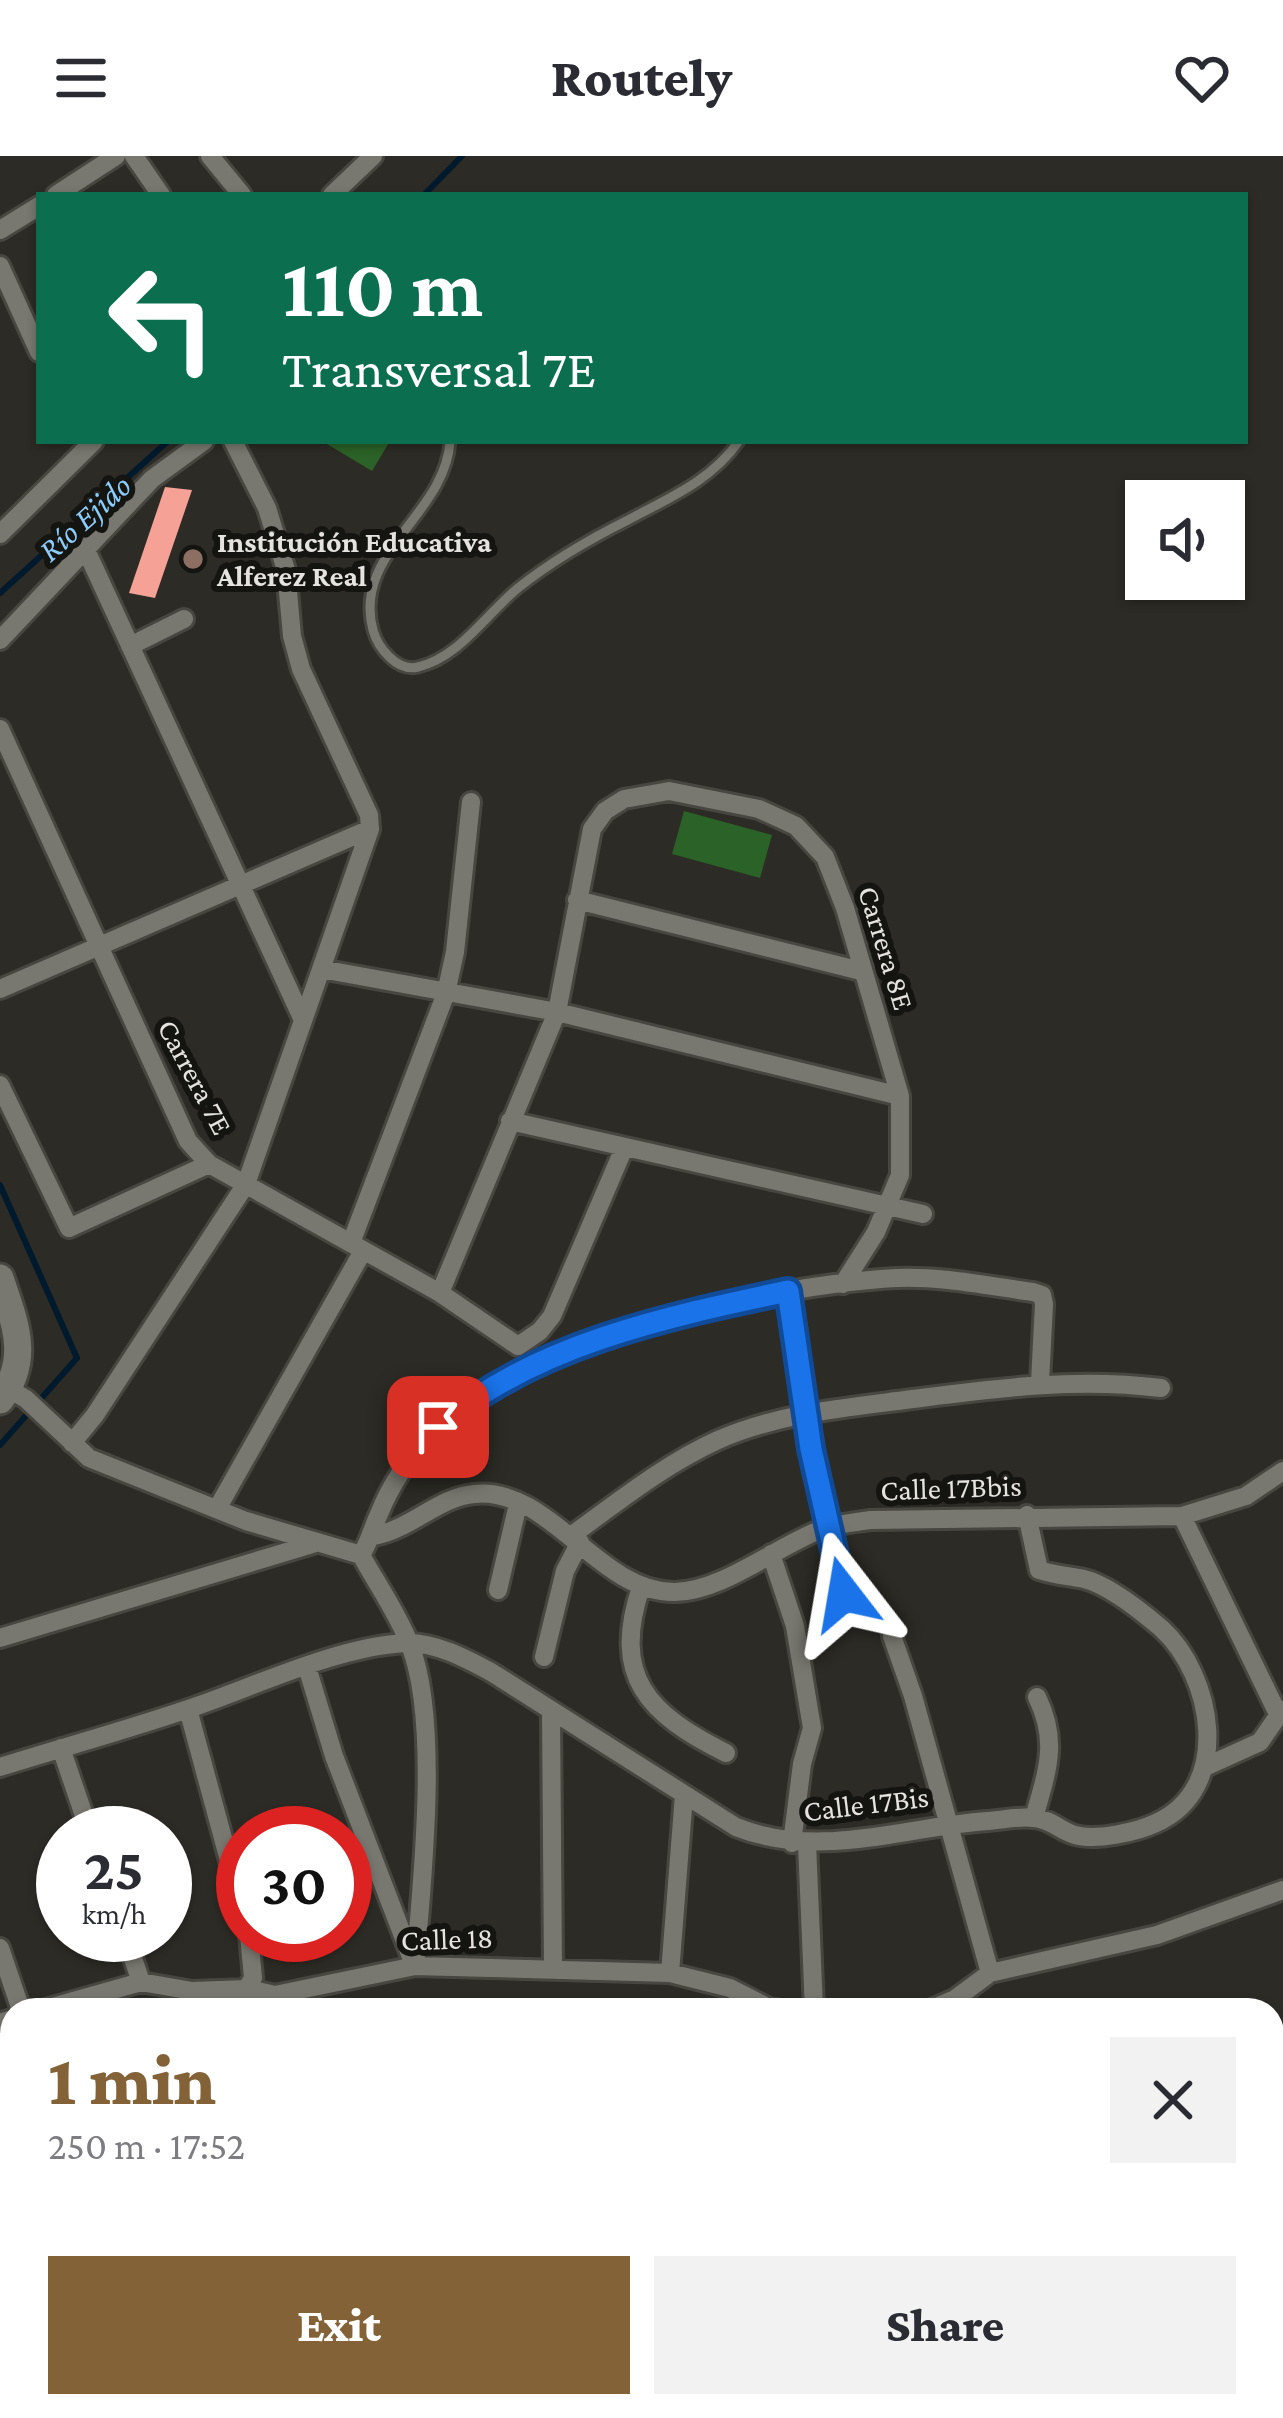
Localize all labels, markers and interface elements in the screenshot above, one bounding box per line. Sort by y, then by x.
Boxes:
icon: menu [48,45,114,111]
icon: heart [1169,45,1235,111]
text: Routely [551,48,732,108]
icon: left [84,240,240,396]
text: 110 m [282,241,483,334]
text: Transversal 7E [282,339,596,399]
water label: Río Ejido [30,466,139,569]
map controls [1125,480,1245,600]
button: sound [1125,480,1245,600]
place label: Institución Educativa Alferez Real [216,525,492,592]
marker: Institución Educativa Alferez Real [180,546,206,572]
street label: Carrera 8E [852,882,921,1014]
street label: Carrera 7E [152,1014,239,1140]
pin [387,1376,489,1478]
icon: arrive [405,1394,471,1460]
street label: Calle 17Bbis [880,1469,1022,1506]
position arrow [781,1531,907,1657]
street label: Calle 17Bis [801,1779,930,1828]
speed limit sign: 30 [216,1806,372,1962]
text: 25 [84,1835,144,1902]
text: km/h [82,1897,146,1930]
street label: Calle 18 [400,1920,494,1957]
button: close [1110,2037,1236,2163]
text: 1 min [48,2039,216,2119]
text: 250 m · 17:52 [48,2124,245,2167]
button: Exit [48,2256,630,2394]
button: Share [654,2256,1236,2394]

